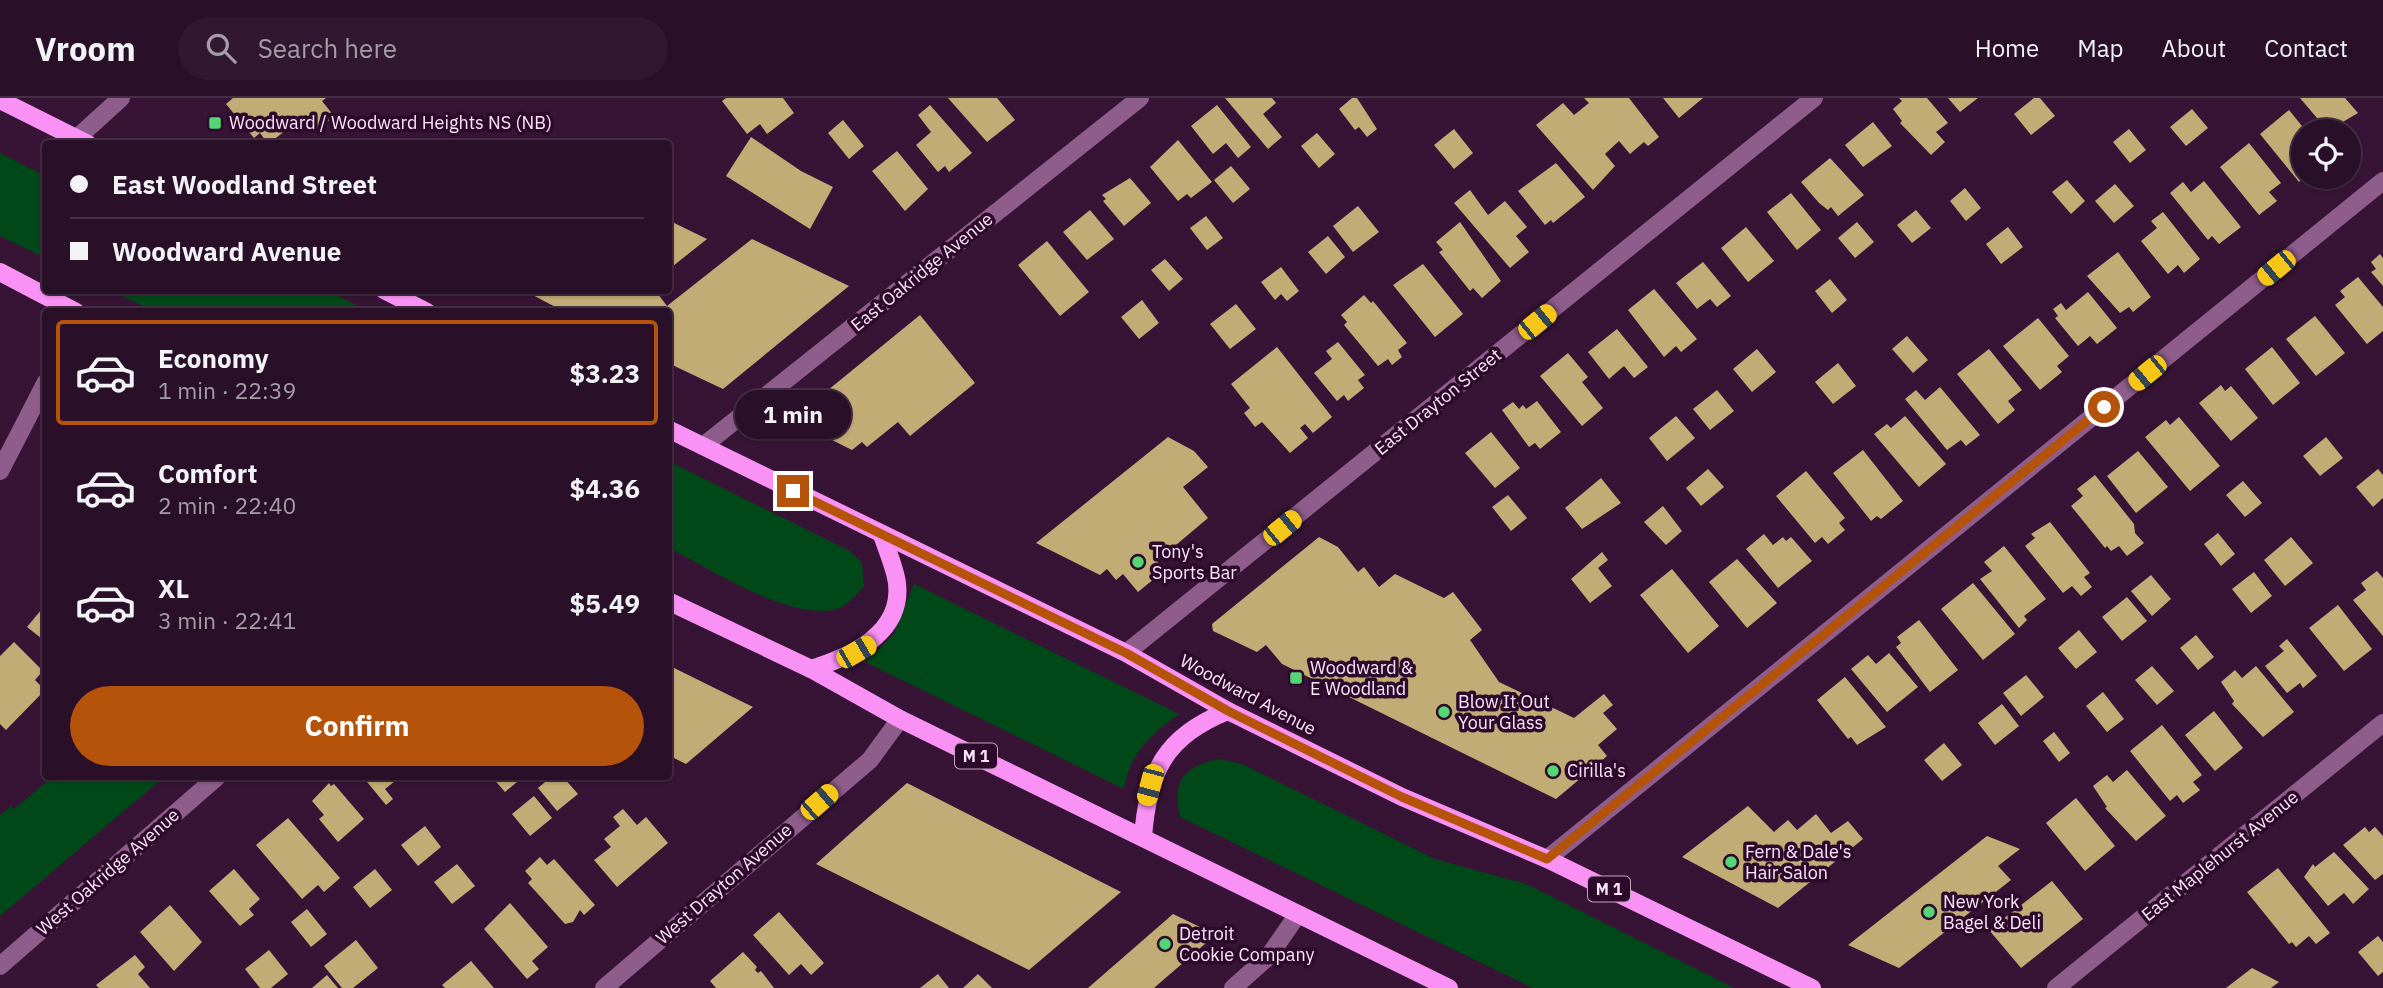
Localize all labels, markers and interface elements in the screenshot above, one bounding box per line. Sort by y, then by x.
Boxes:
search box [178,17,668,80]
text: Vroom [35,27,136,70]
icon: search [202,29,240,67]
text: Search here [258,31,397,65]
text: Home [1975,32,2039,64]
text: Map [2077,32,2123,64]
text: About [2161,32,2226,64]
text: Contact [2264,32,2348,64]
place label: Woodward / Woodward Heights NS (NB) [229,111,552,134]
marker: Woodward / Woodward Heights NS (NB) [207,115,223,131]
map controls [2291,119,2361,189]
button: locate [2291,119,2361,189]
text: East Woodland Street [112,167,377,201]
street label: East Oakridge Avenue [846,207,998,336]
text: Woodward Avenue [112,234,341,268]
car [2254,247,2299,289]
car [1515,301,1560,343]
icon: car [74,341,137,404]
text: Economy [158,341,269,375]
street label: East Drayton Street [1370,343,1506,460]
car [2125,352,2170,394]
text: $3.23 [570,356,640,390]
text: 1 min · 22:39 [158,375,296,405]
callout: 1 min [735,390,851,438]
route start [2088,391,2120,423]
text: 1 min [763,399,823,429]
icon: car [74,456,137,519]
text: Comfort [158,456,257,490]
text: $4.36 [570,471,640,505]
route end [777,475,809,507]
text: 2 min · 22:40 [158,490,296,520]
car [1260,507,1305,549]
place label: Tony's Sports Bar [1152,540,1237,584]
marker: Tony's Sports Bar [1130,554,1146,570]
icon: car [74,571,137,634]
text: XL [158,571,189,605]
text: $5.49 [570,586,640,620]
text: 3 min · 22:41 [158,605,296,635]
car [833,632,880,672]
street label: Woodward Avenue [1176,649,1320,740]
place label: Woodward & E Woodland [1310,656,1414,700]
marker: Woodward & E Woodland [1288,670,1304,686]
button: Confirm [70,686,644,766]
place label: Blow It Out Your Glass [1458,690,1550,734]
marker: Blow It Out Your Glass [1436,704,1452,720]
road number: M 1 [955,744,997,768]
place label: Cirilla's [1567,759,1626,782]
car [1135,762,1166,808]
marker: Cirilla's [1545,763,1561,779]
car [797,780,842,824]
street label: East Maplehurst Avenue [2137,785,2303,926]
street label: West Oakridge Avenue [31,803,184,940]
street label: West Drayton Avenue [651,818,797,949]
place label: Fern & Dale's Hair Salon [1745,840,1852,884]
marker: Fern & Dale's Hair Salon [1723,854,1739,870]
road number: M 1 [1588,876,1630,902]
place label: New York Bagel & Deli [1943,890,2041,934]
marker: New York Bagel & Deli [1921,904,1937,920]
place label: Detroit Cookie Company [1179,922,1315,966]
marker: Detroit Cookie Company [1157,936,1173,952]

